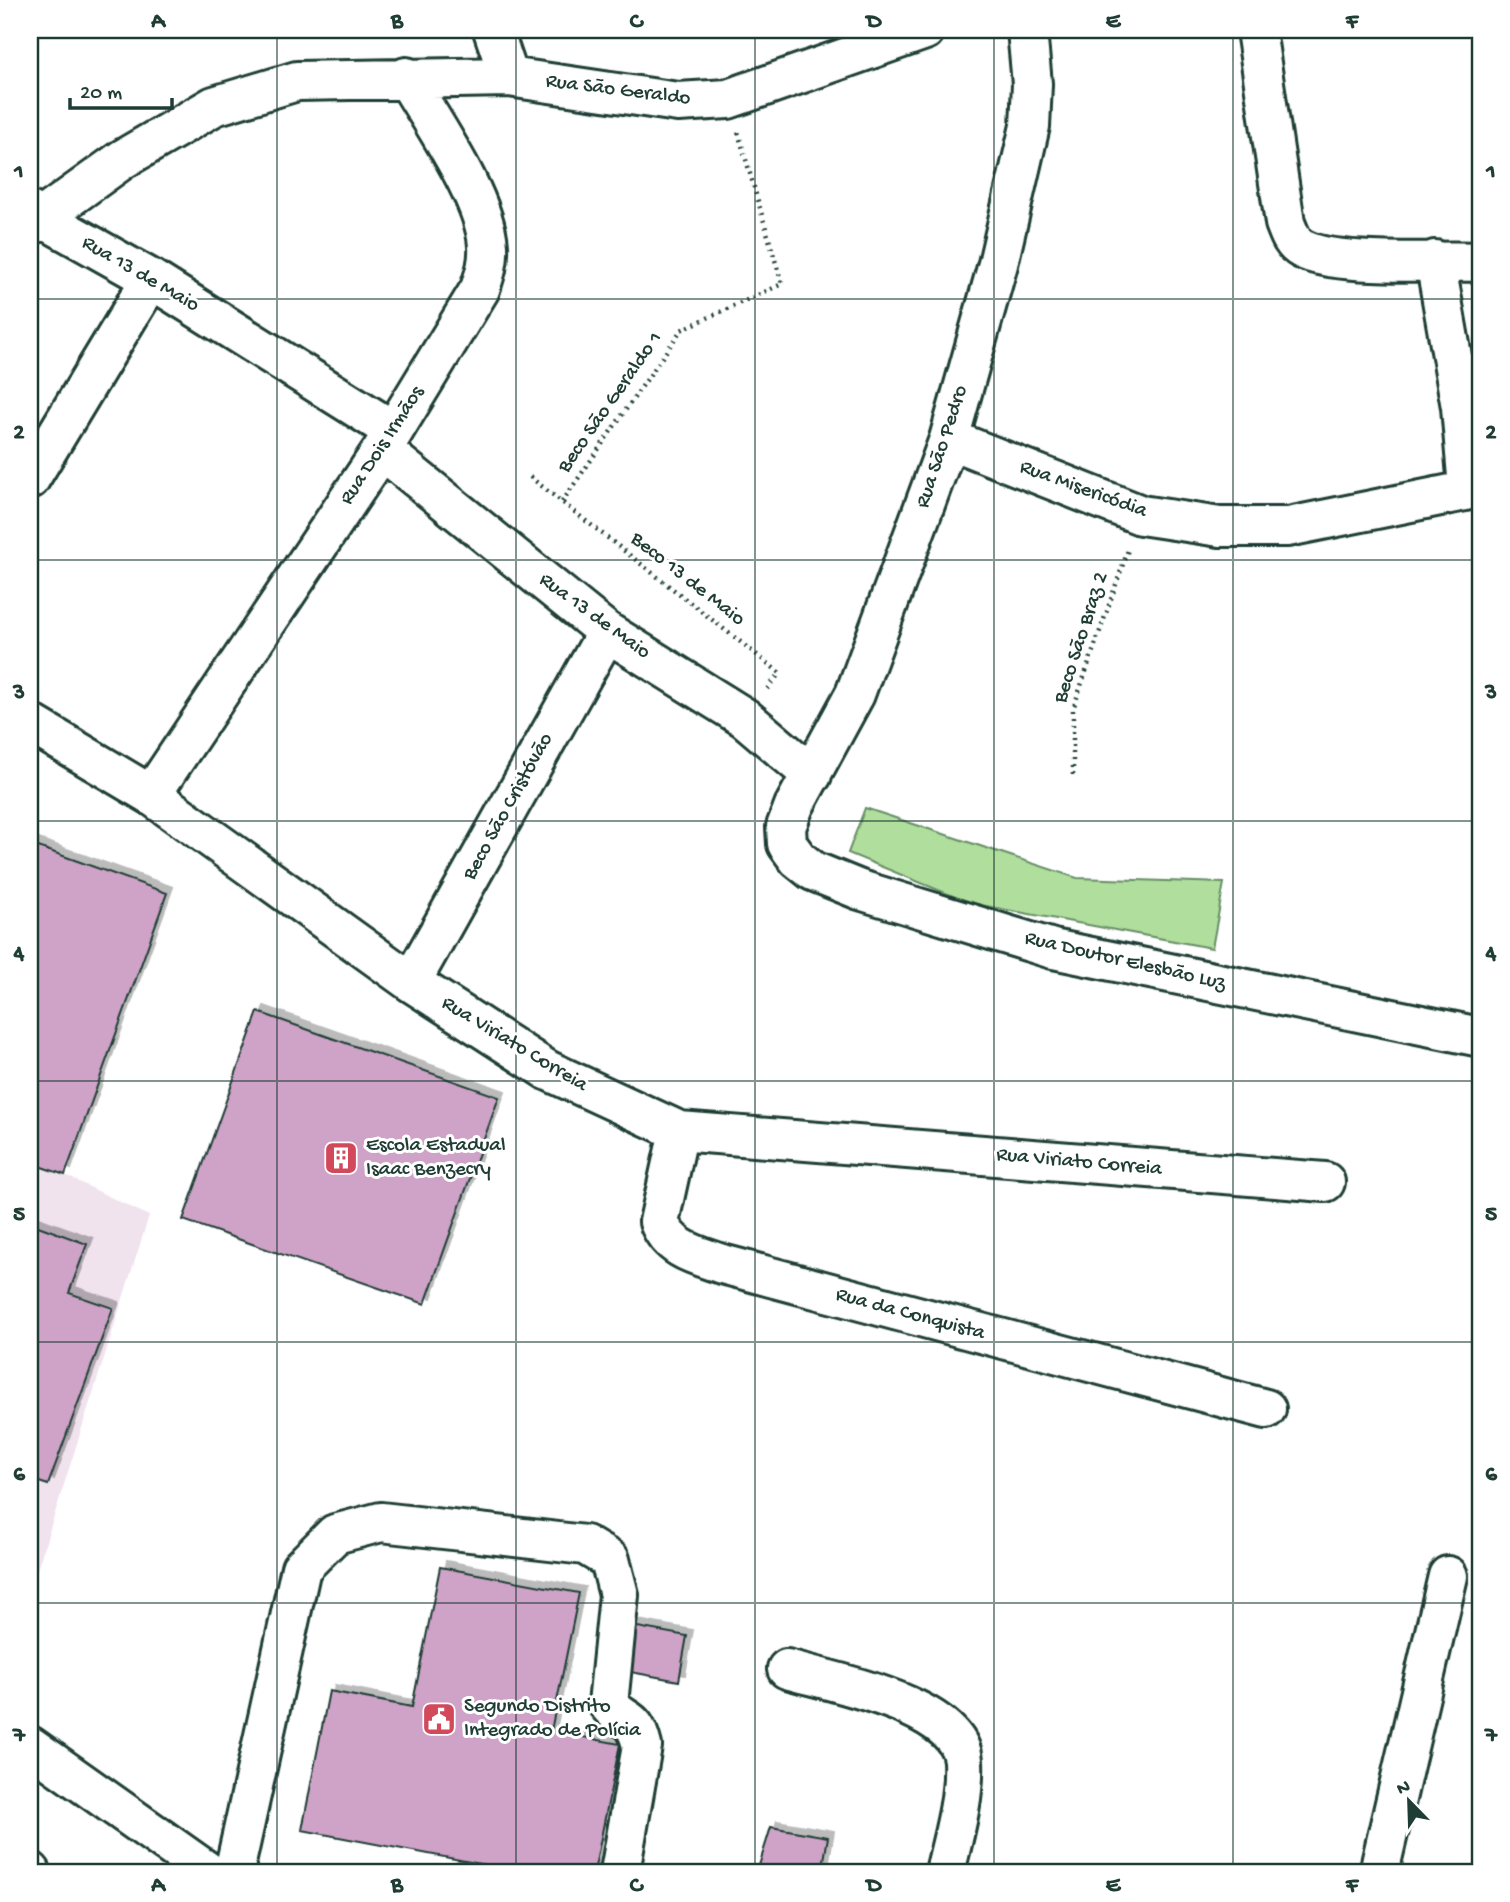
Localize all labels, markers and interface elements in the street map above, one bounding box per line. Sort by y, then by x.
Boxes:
text: A [150,9,166,36]
text: B [390,9,404,36]
text: C [630,9,645,36]
text: D [865,9,883,36]
text: E [1106,9,1122,36]
text: F [1345,9,1360,36]
scale bar [70,66,172,110]
street label: Rua São Geraldo [544,70,692,112]
text: 20 m [80,82,122,107]
text: 1 [13,159,24,186]
text: 1 [1485,159,1496,186]
street label: Rua 13 de Maio [77,231,203,319]
street label: Beco São Geraldo 1 [552,328,669,479]
street label: Rua Dois Irmãos [335,381,431,510]
street label: Rua São Pedro [911,382,975,512]
text: 2 [13,420,25,447]
text: 2 [1485,420,1497,447]
street label: Rua Misericódia [1016,455,1151,525]
street label: Beco 13 de Maio [624,527,749,633]
street label: Rua 13 de Maio [533,568,655,666]
street label: Beco São Braz 2 [1049,569,1115,708]
text: 3 [12,680,25,707]
text: 3 [1484,680,1497,707]
street label: Beco São Cristóvão [458,729,560,886]
street label: Rua Doutor Elesbão Luz [1022,927,1229,997]
text: 4 [13,941,25,968]
text: 4 [1485,941,1497,968]
street label: Rua Viriato Correia [436,992,593,1099]
place label: Escola Estadual Isaac Benzecry [366,1134,506,1183]
building icon: Escola Estadual Isaac Benzecry [322,1139,360,1177]
street label: Rua Viriato Correia [995,1143,1164,1183]
text: 5 [13,1202,25,1229]
text: 5 [1485,1202,1497,1229]
street label: Rua da Conquista [833,1283,989,1347]
text: 6 [13,1462,26,1489]
text: 6 [1485,1462,1498,1489]
place label: Segundo Distrito Integrado de Polícia [464,1695,642,1744]
public building icon: Segundo Distrito Integrado de Polícia [420,1700,458,1738]
text: 7 [12,1723,26,1750]
text: 7 [1484,1723,1498,1750]
north arrow [1374,1766,1444,1836]
text: N [1394,1776,1414,1802]
text: A [150,1873,166,1900]
text: B [390,1873,404,1900]
text: C [630,1873,645,1900]
text: D [865,1873,883,1900]
text: E [1106,1873,1122,1900]
text: F [1345,1873,1360,1900]

